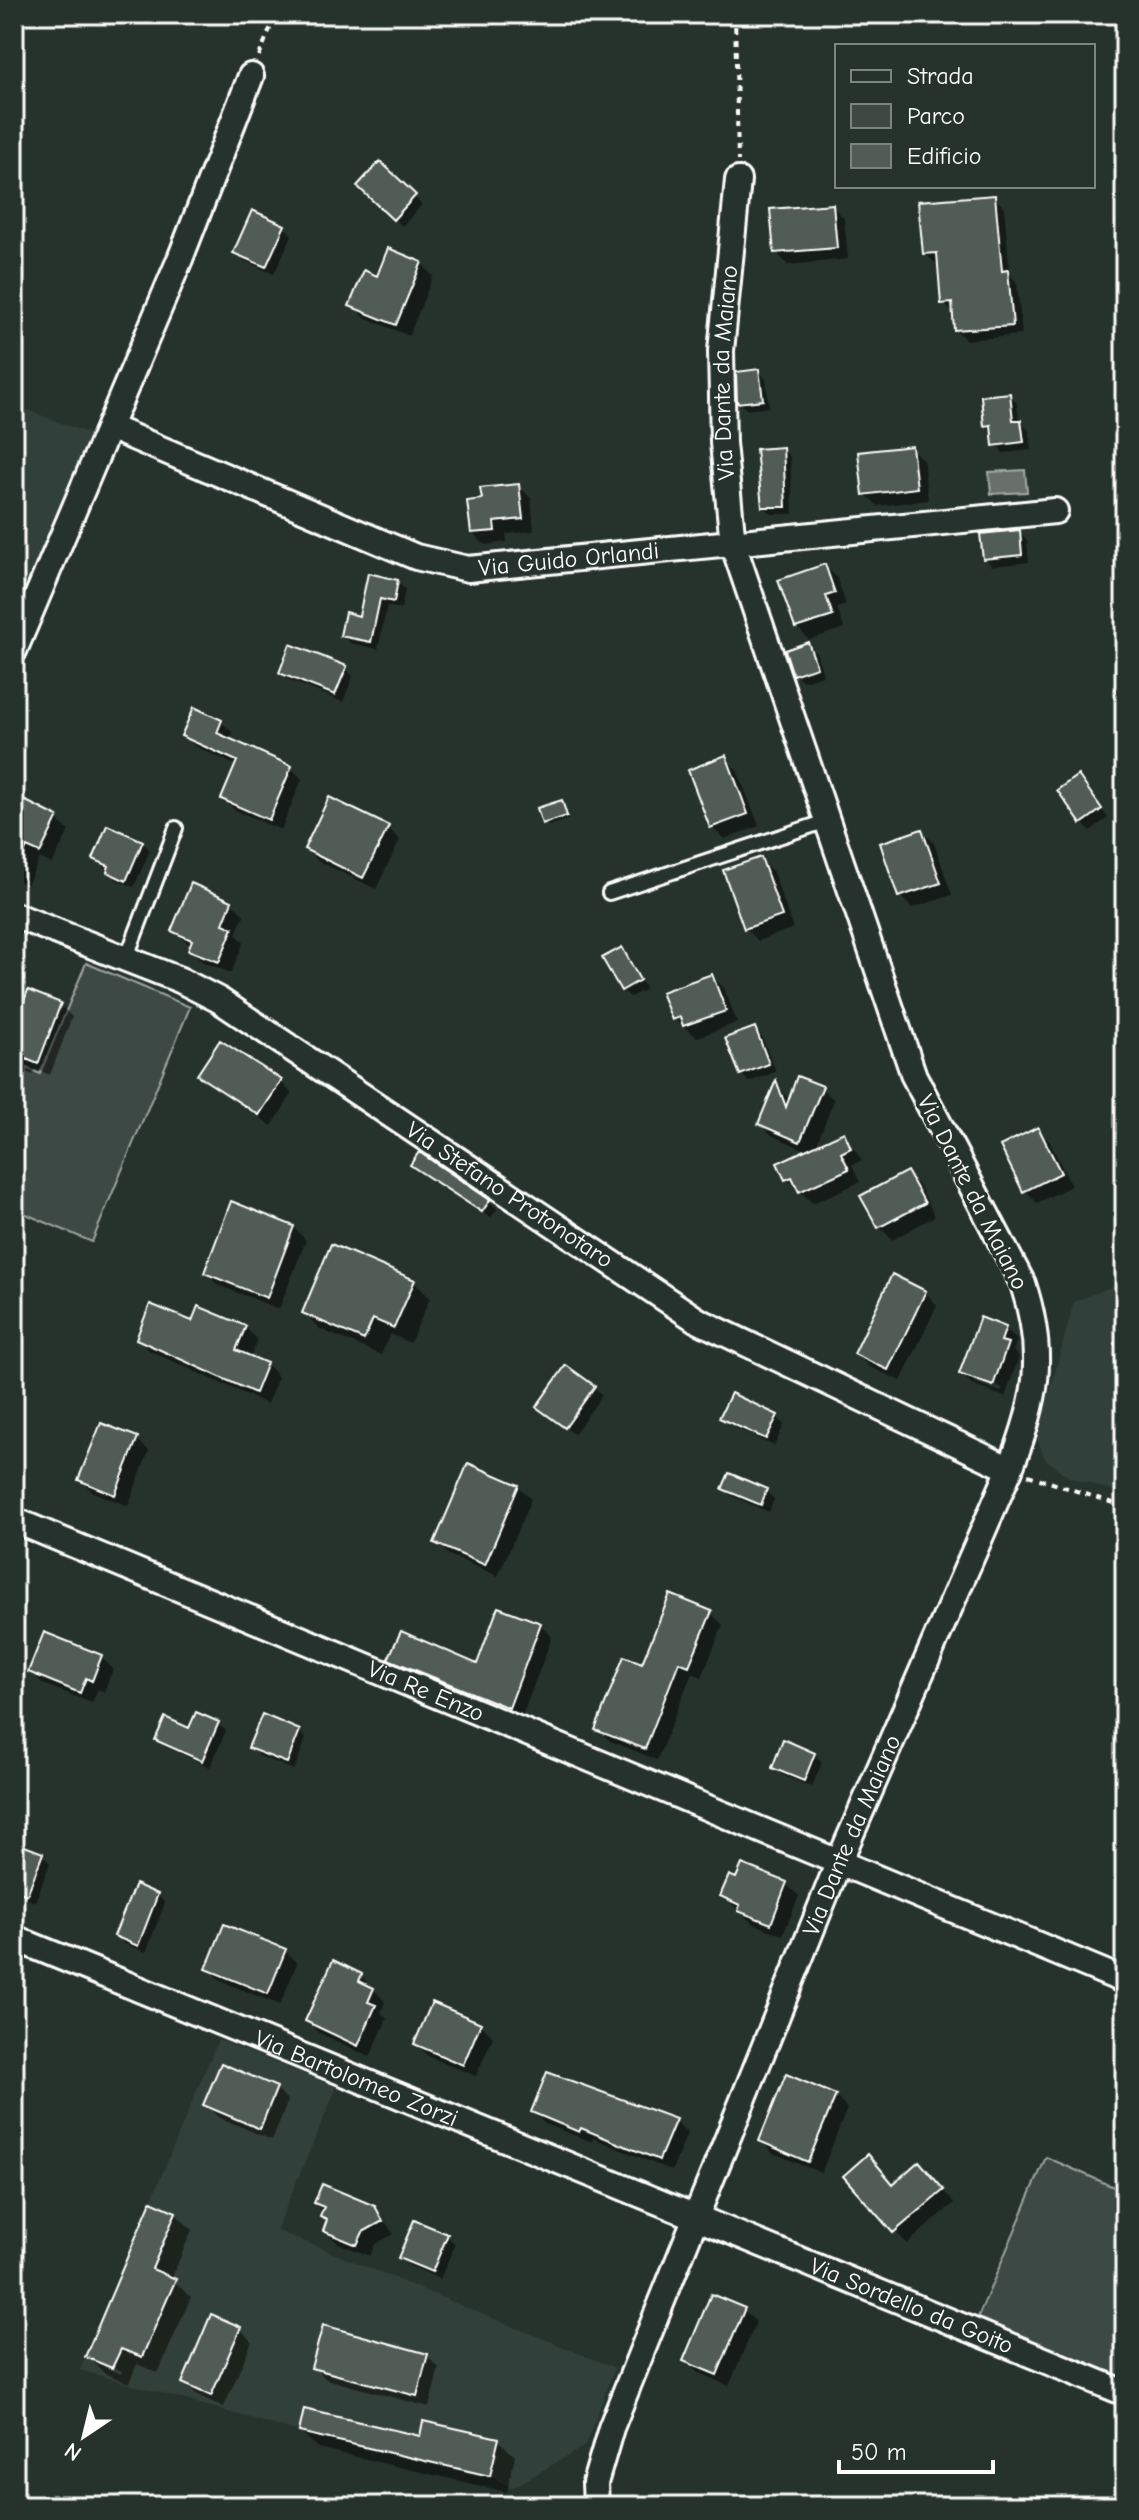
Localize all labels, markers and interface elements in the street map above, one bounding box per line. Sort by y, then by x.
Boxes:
legend [835,44,1095,188]
text: Strada [907,62,974,90]
text: Parco [907,102,965,130]
text: Edificio [907,142,982,170]
street label: Via Dante da Maiano [707,264,743,481]
street label: Via Guido Orlandi [477,536,660,582]
street label: Via Dante da Maiano [912,1090,1034,1294]
street label: Via Stefano Protonotaro [401,1115,618,1274]
street label: Via Re Enzo [364,1654,488,1727]
street label: Via Dante da Maiano [797,1731,906,1940]
street label: Via Bartolomeo Zorzi [251,2024,462,2132]
street label: Via Sordello da Goito [806,2252,1017,2360]
north arrow [44,2396,124,2476]
scale bar [839,2424,993,2474]
text: N [60,2437,86,2466]
text: 50 m [851,2438,907,2466]

